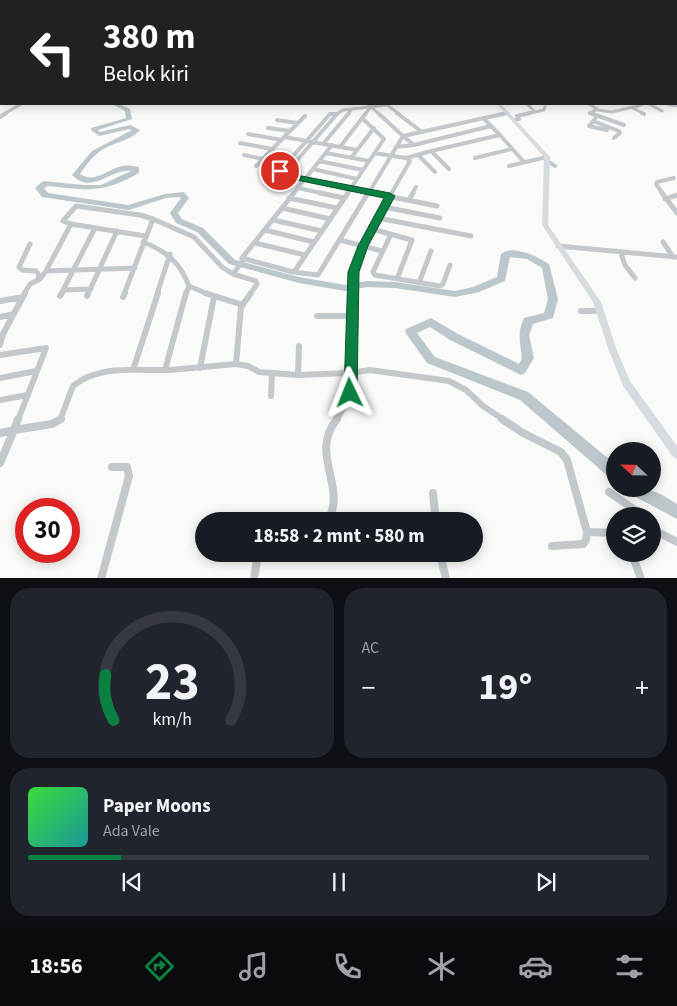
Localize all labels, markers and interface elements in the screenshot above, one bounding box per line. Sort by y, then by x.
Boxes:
text: 380 m [103,12,195,62]
icon: left [20,20,85,85]
text: Belok kiri [103,58,189,90]
pin [259,150,301,192]
icon: arrive [266,157,294,185]
position arrow [323,366,375,418]
north arrow [606,442,661,498]
map controls [606,442,661,562]
speed limit sign: 30 [15,498,80,563]
button: layers [606,507,661,562]
text: 18:58 · 2 mnt · 580 m [254,523,424,550]
text: AC [362,637,379,659]
text: 23 [144,646,199,720]
text: 19° [478,660,532,714]
text: − [362,668,375,708]
text: + [635,668,649,708]
text: km/h [152,707,192,732]
text: Paper Moons [103,793,211,820]
text: Ada Vale [103,820,160,842]
icon: previous [118,868,146,896]
icon: pause [325,868,353,896]
icon: next [532,868,560,896]
icon: directions [142,949,177,984]
icon: music [236,949,271,984]
icon: phone [330,949,365,984]
icon: climate [424,949,459,984]
icon: car [518,949,553,984]
icon: filters [612,949,647,984]
text: 18:56 [30,950,83,982]

